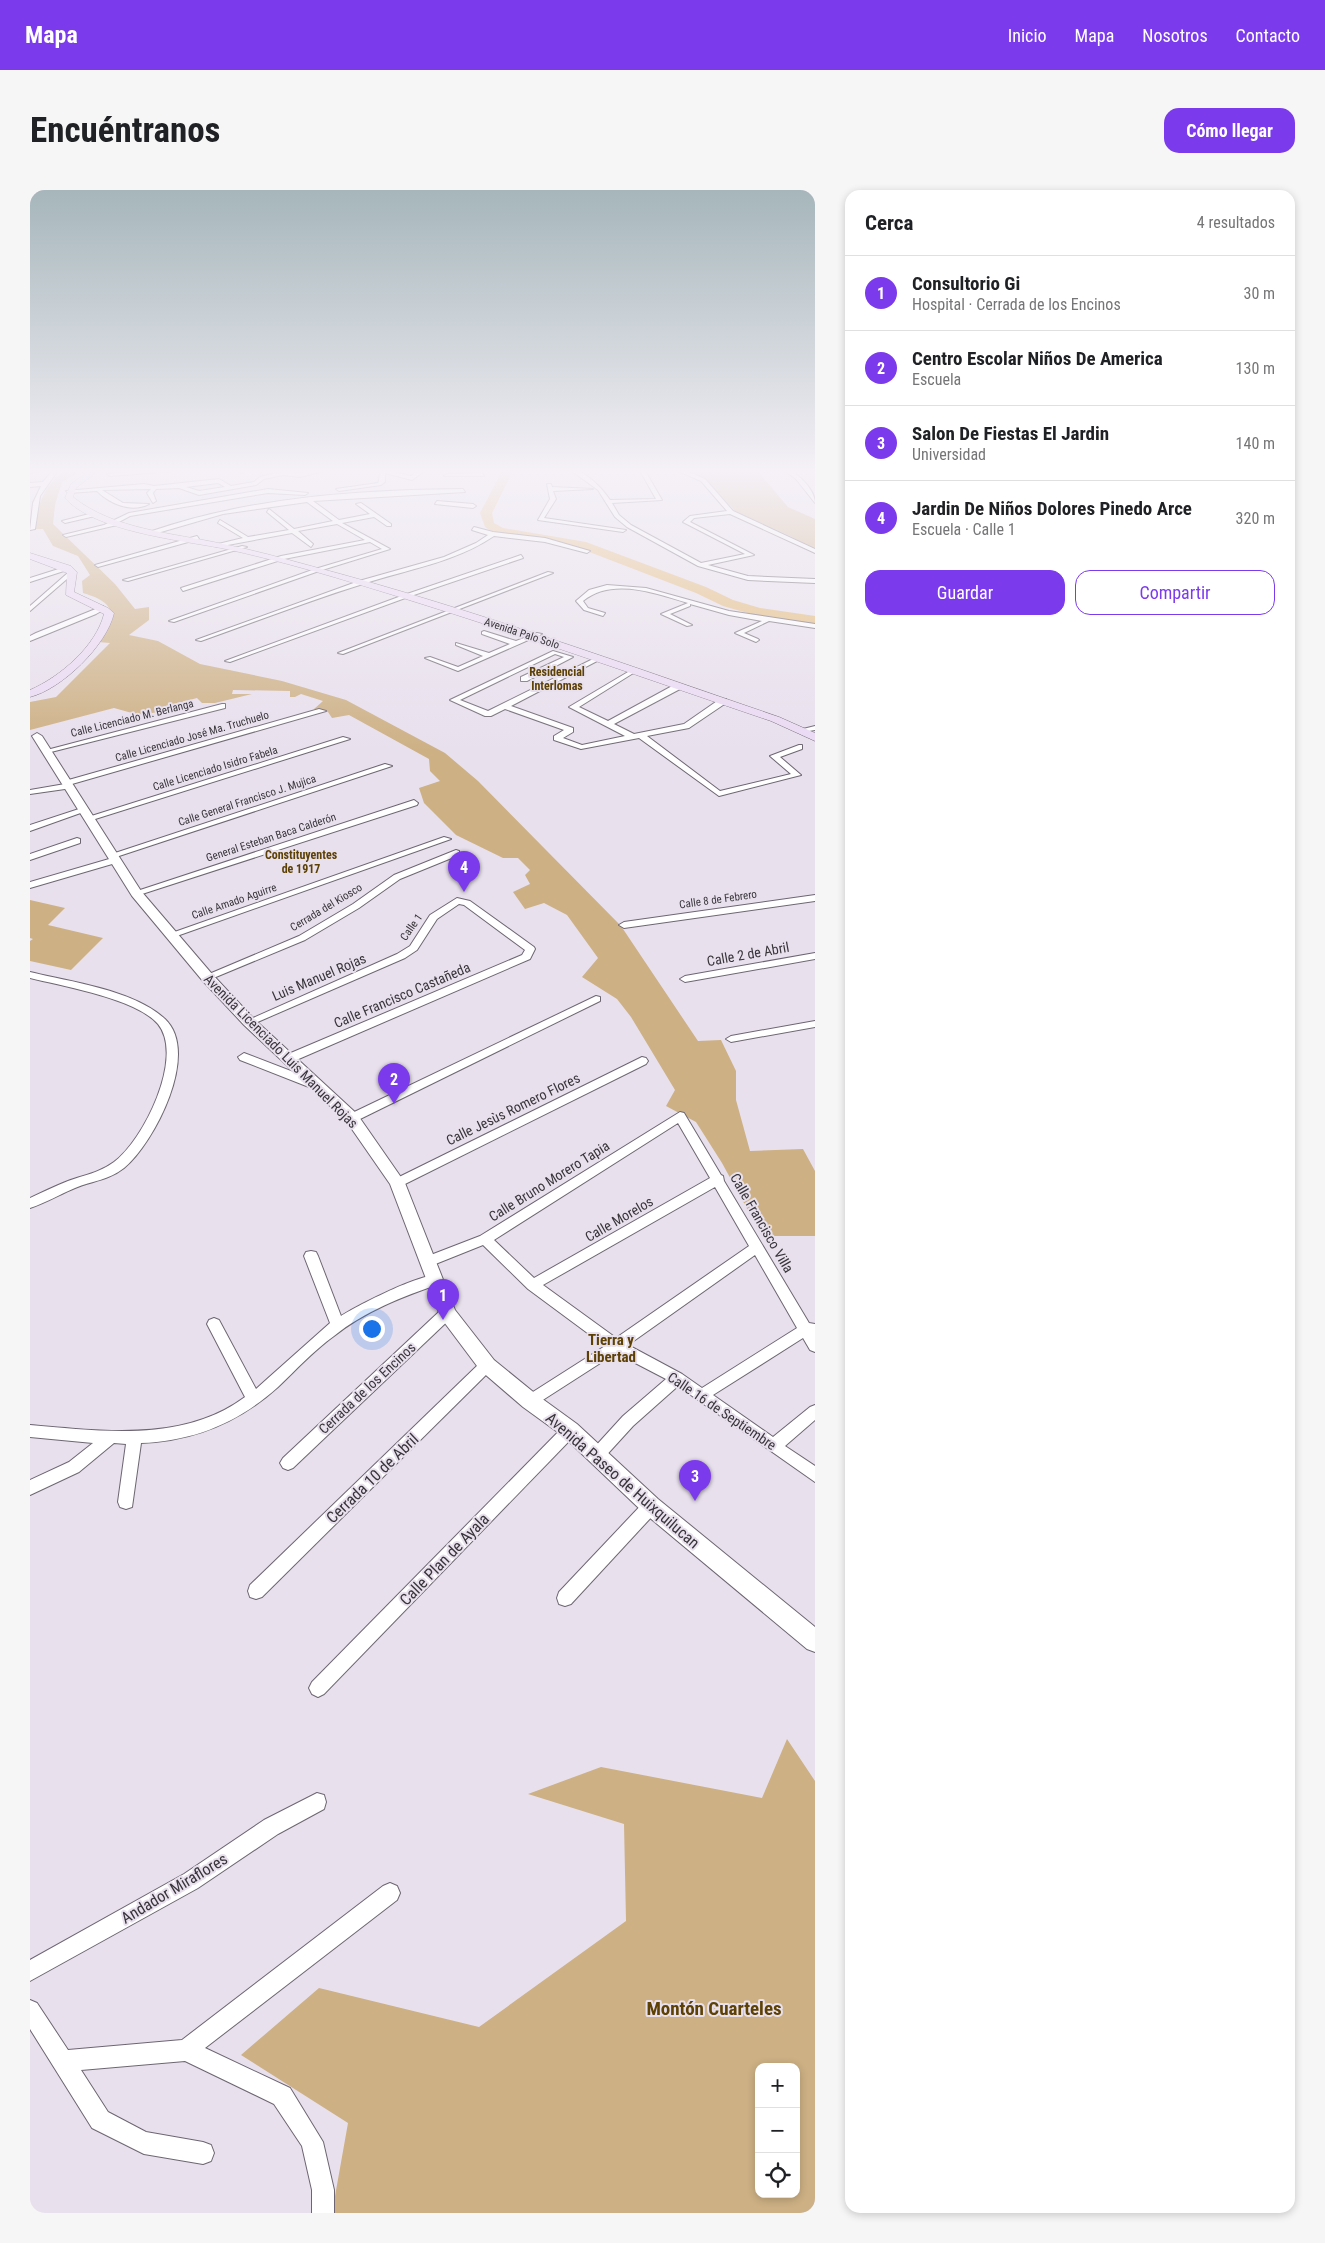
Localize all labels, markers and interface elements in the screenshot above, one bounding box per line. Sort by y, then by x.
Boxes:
text: Mapa [25,21,78,49]
text: Inicio [1008,25,1047,46]
text: Mapa [1075,25,1114,46]
text: Nosotros [1142,25,1208,46]
text: Contacto [1236,25,1300,46]
button: Cómo llegar [1164,108,1295,153]
text: Encuéntranos [30,110,221,151]
text: Cerca [865,211,913,235]
text: 4 resultados [1197,213,1275,232]
text: Consultorio Gi [912,272,1020,295]
text: 1 [877,284,885,303]
text: 30 m [1243,284,1275,303]
text: Hospital · Cerrada de los Encinos [912,295,1121,314]
text: Centro Escolar Niños De America [912,347,1163,370]
text: 2 [877,359,885,378]
text: 130 m [1236,359,1275,378]
text: Escuela [912,370,961,389]
text: Salon De Fiestas El Jardin [912,422,1109,445]
text: 3 [877,434,885,453]
text: 140 m [1236,434,1275,453]
text: Universidad [912,445,986,464]
text: Jardin De Niños Dolores Pinedo Arce [912,497,1192,520]
text: 4 [877,509,885,528]
text: 320 m [1236,509,1275,528]
text: Escuela · Calle 1 [912,520,1016,539]
button: Guardar [865,570,1065,615]
button: Compartir [1075,570,1275,615]
street label: Avenida Palo Solo [483,615,561,652]
district label: Residencial Interlomas [529,665,585,693]
street label: Calle Licenciado M. Berlanga [69,697,195,740]
street label: Calle Licenciado José Ma. Truchuelo [114,708,271,765]
street label: Calle Licenciado Isidro Fabela [151,743,279,794]
street label: Calle General Francisco J. Mujica [177,772,318,829]
street label: General Esteban Baca Calderón [205,810,338,865]
district label: Constituyentes de 1917 [265,848,338,876]
pin: 4 [448,851,480,892]
street label: Calle Amado Aguirre [190,881,278,922]
street label: Cerrada del Kiosco [288,881,365,934]
street label: Calle 8 de Febrero [678,888,758,911]
street label: Calle 1 [398,911,425,943]
street label: Calle 2 de Abril [706,939,790,969]
street label: Luis Manuel Rojas [270,950,368,1004]
street label: Calle Francisco Castañeda [331,959,473,1031]
street label: Avenida Licenciado Luis Manuel Rojas [201,971,361,1131]
pin: 2 [378,1063,410,1104]
street label: Calle Jesùs Romero Flores [443,1070,583,1148]
street label: Calle Bruno Morero Tapia [486,1137,612,1225]
street label: Calle Francisco Villa [727,1171,797,1275]
street label: Calle Morelos [582,1193,656,1245]
pin: 1 [427,1279,459,1320]
your location [359,1316,385,1342]
district label: Tierra y Libertad [586,1331,636,1366]
street label: Cerrada de los Encinos [315,1339,419,1437]
street label: Calle 16 de Septiembre [665,1369,780,1453]
street label: Avenida Paseo de Huixquilucan [542,1408,703,1552]
street label: Cerrada 10 de Abril [322,1430,422,1527]
pin: 3 [679,1460,711,1501]
street label: Calle Plan de Ayala [396,1509,493,1609]
street label: Andador Miraflores [118,1849,231,1928]
district label: Montón Cuarteles [646,1997,782,2020]
map controls [755,2063,800,2198]
button: + [755,2063,800,2108]
button: − [755,2108,800,2153]
button: locate [755,2153,800,2198]

